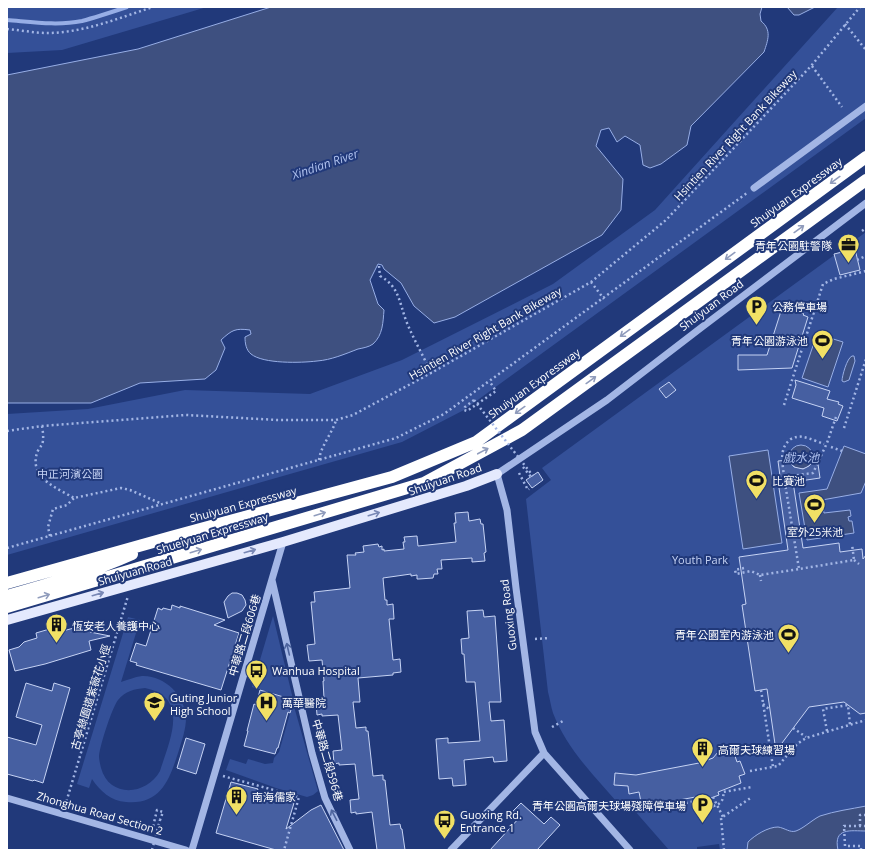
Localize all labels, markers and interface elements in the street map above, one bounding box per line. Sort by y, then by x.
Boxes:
street label: Hsintien River Right Bank Bikeway [670,66,800,204]
water label: Xindian River [289,144,362,184]
street label: Shuiyuan Expressway [747,153,845,230]
one-way arrow [829,176,840,184]
one-way arrow [793,225,804,233]
office icon: 青年公園駐警隊 [835,232,861,265]
place label: 青年公園駐警隊 [755,238,832,253]
one-way arrow [724,252,735,261]
street label: Shuiyuan Road [676,276,746,334]
street label: Hsintien River Right Bank Bikeway [406,283,564,383]
parking icon: 公務停車場 [744,293,770,326]
place label: 公務停車場 [772,299,827,314]
sports icon: 青年公園游泳池 [810,327,836,360]
one-way arrow [619,329,630,337]
place label: 青年公園游泳池 [731,333,808,348]
street label: Shuiyuan Expressway [485,344,583,421]
one-way arrow [586,376,597,384]
one-way arrow [514,406,525,414]
one-way arrow [477,447,489,455]
water label: 戲水池 [783,449,821,466]
street label: Shuiyuan Road [406,459,484,499]
park label: 中正河濱公園 [37,466,103,481]
sports icon: 比賽池 [743,467,769,500]
place label: 比賽池 [772,473,805,488]
street label: Shuiyuan Expressway [188,482,299,526]
sports icon: 室外25米池 [802,492,828,525]
street label: Shueiyuan Expressway [154,509,270,557]
one-way arrow [314,510,327,517]
one-way arrow [368,510,381,517]
place label: 室外25米池 [787,524,843,539]
one-way arrow [189,547,202,554]
one-way arrow [244,547,257,554]
park label: Youth Park [672,552,728,567]
street label: Shuiyuan Road [96,553,174,589]
street label: Guoxing Road [496,578,520,652]
one-way arrow [92,590,105,597]
one-way arrow [38,592,51,599]
street label: 中華路二段606巷 [224,592,264,678]
building icon: 恆安老人養護中心 [43,612,69,645]
place label: 恆安老人養護中心 [72,618,160,633]
sports icon: 青年公園室內游泳池 [776,621,802,654]
place label: 青年公園室內游泳池 [675,627,774,642]
street label: 古亭綠園道紫薇花小徑 [67,642,113,752]
one-way arrow [283,643,291,656]
bus stop icon: Wanhua Hospital [243,657,269,690]
place label: Wanhua Hospital [272,663,360,678]
hospital icon: 萬華醫院 [254,689,280,722]
school or university icon: Guting Junior High School [142,690,168,723]
place label: Guting Junior High School [170,690,238,718]
place label: 萬華醫院 [282,695,326,710]
street label: 中華路二段596巷 [309,717,347,803]
building icon: 高爾夫球練習場 [689,736,715,769]
place label: 高爾夫球練習場 [718,742,795,757]
building icon: 南海儒家 [223,783,249,816]
street label: Zhonghua Road Section 2 [35,788,165,838]
place label: 南海儒家 [252,789,296,804]
parking icon: 青年公園高爾夫球場殘障停車場 [689,792,715,825]
place label: 青年公園高爾夫球場殘障停車場 [532,798,686,813]
bus stop icon: Guoxing Rd. Entrance 1 [432,807,458,840]
place label: Guoxing Rd. Entrance 1 [460,807,522,835]
one-way arrow [330,809,337,821]

